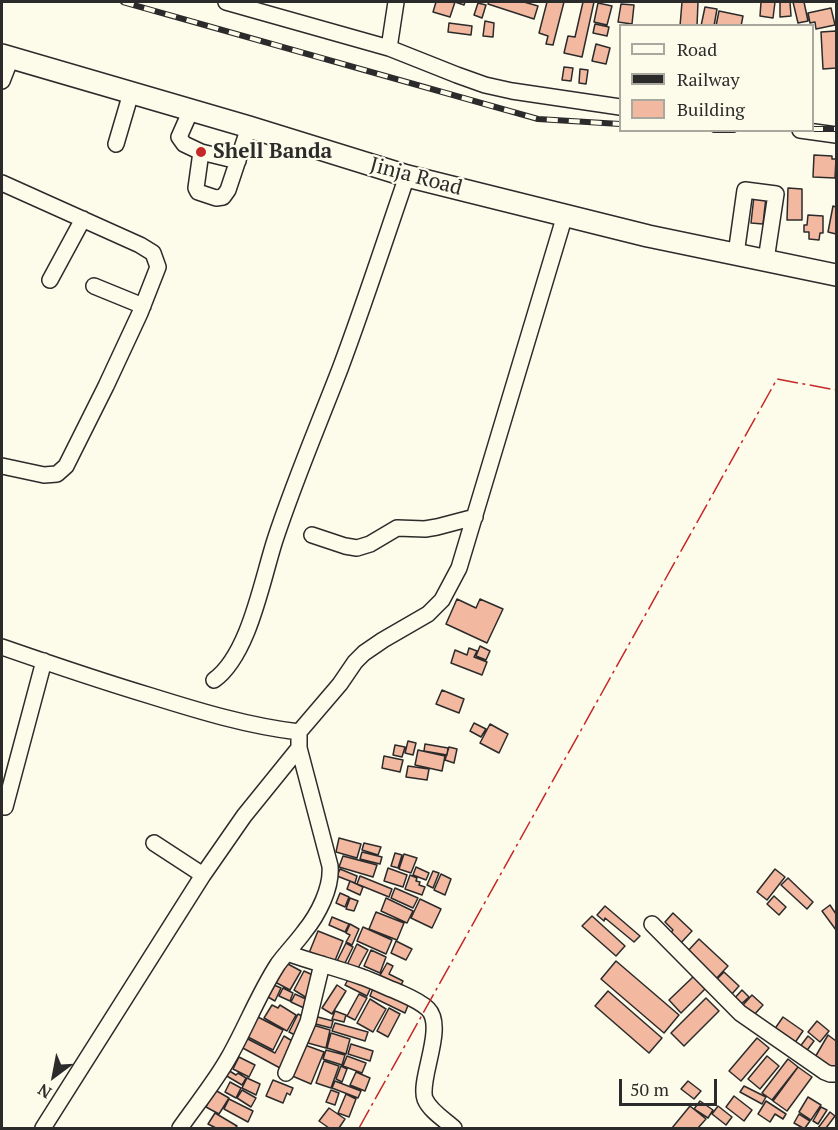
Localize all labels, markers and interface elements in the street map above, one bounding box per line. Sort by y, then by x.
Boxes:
legend [619,24,814,132]
text: Road [677,37,717,61]
text: Railway [677,67,740,91]
text: Building [677,97,745,121]
place label: Shell Banda [213,139,332,165]
marker: Shell Banda [194,145,208,159]
street label: Jinja Road [367,153,465,201]
north arrow [24,1046,84,1106]
scale bar [622,1067,720,1105]
text: 50 m [630,1077,669,1101]
text: N [33,1079,55,1104]

